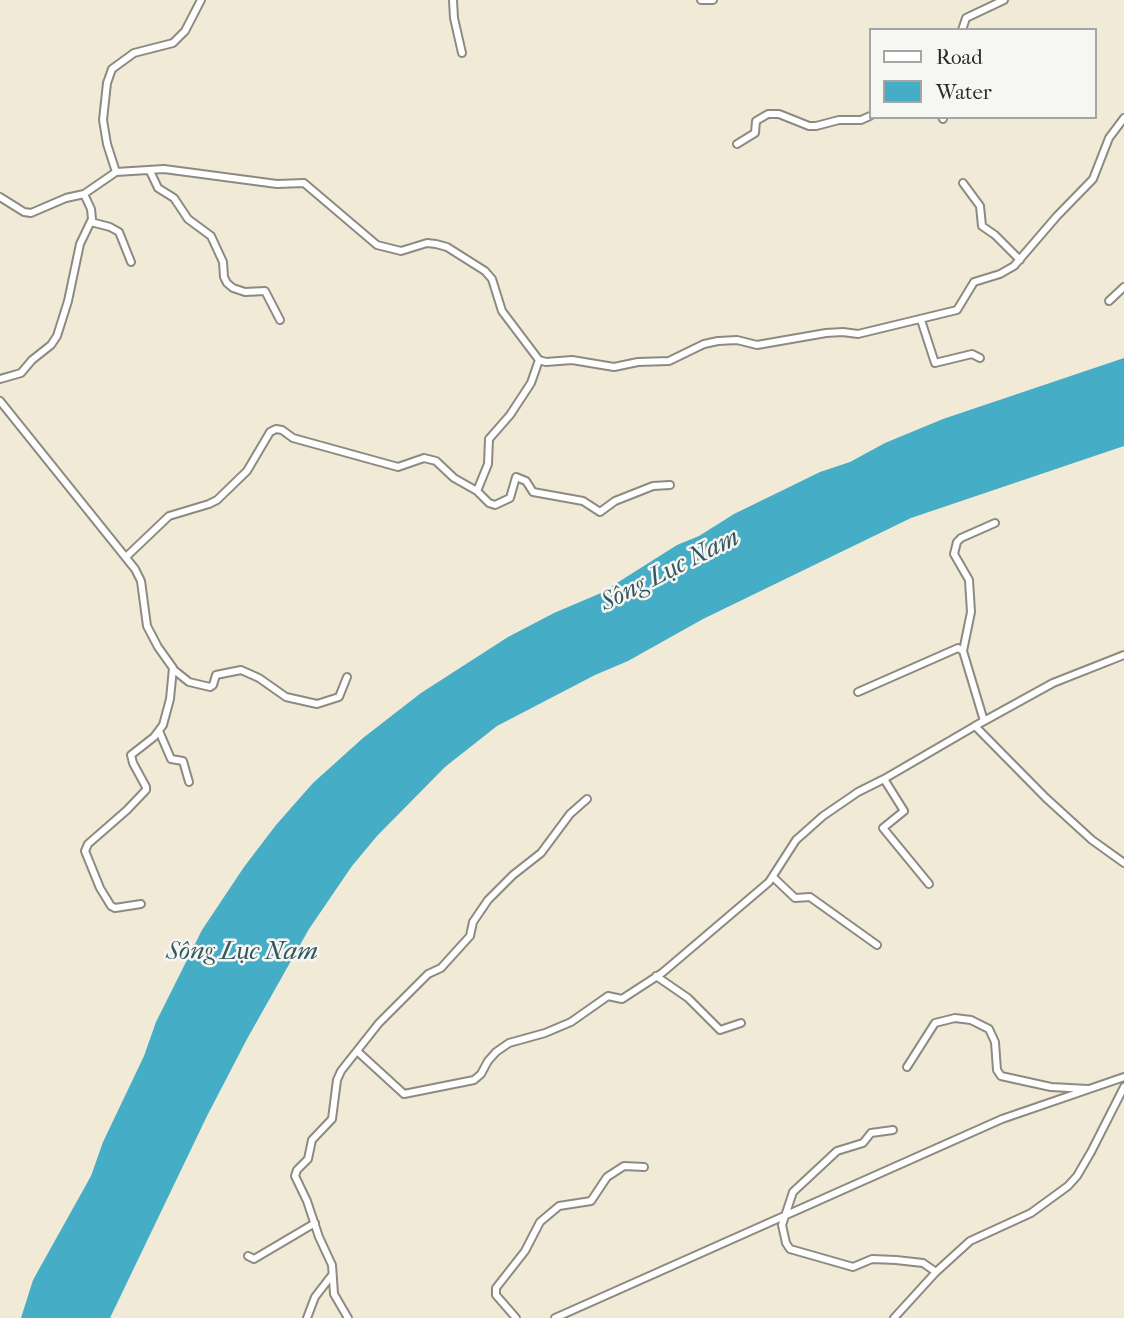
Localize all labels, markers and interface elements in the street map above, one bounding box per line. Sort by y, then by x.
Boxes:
legend [869,28,1096,119]
text: Road [936,45,983,69]
text: Water [936,80,992,104]
water label: Sông Lục Nam [595,523,745,619]
water label: Sông Lục Nam [166,937,318,969]

